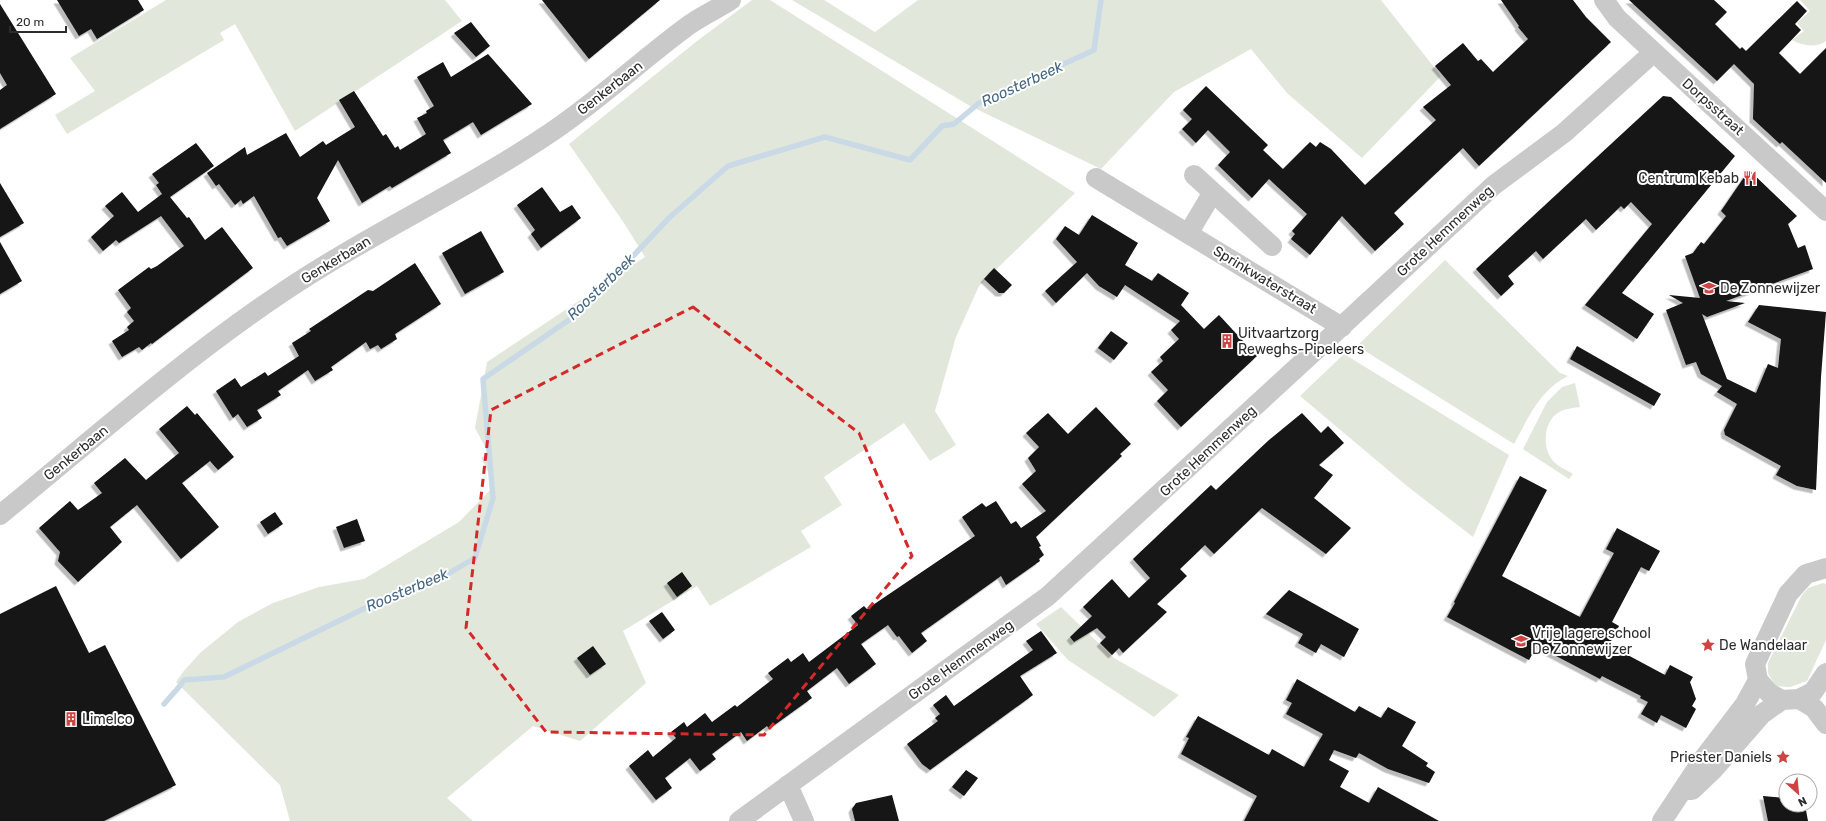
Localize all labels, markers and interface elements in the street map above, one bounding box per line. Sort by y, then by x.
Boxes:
scale bar [10,8,66,34]
text: 20 m [16,15,44,29]
street label: Genkerbaan [574,57,646,119]
water label: Roosterbeek [978,57,1066,111]
street label: Dorpsstraat [1679,75,1748,139]
place label: Centrum Kebab [1638,170,1739,187]
restaurant icon: Centrum Kebab [1742,170,1758,186]
street label: Grote Hemmenweg [1393,182,1497,280]
street label: Genkerbaan [298,233,374,287]
street label: Sprinkwaterstraat [1210,242,1320,318]
water label: Roosterbeek [563,250,639,324]
school or university icon: De Zonnewijzer [1701,280,1717,296]
place label: De Zonnewijzer [1720,280,1821,297]
place label: Uitvaartzorg Reweghs-Pipeleers [1238,325,1364,358]
building icon: Uitvaartzorg Reweghs-Pipeleers [1219,333,1235,349]
street label: Grote Hemmenweg [1156,402,1260,500]
street label: Genkerbaan [40,422,112,484]
water label: Roosterbeek [363,564,451,615]
street label: Grote Hemmenweg [905,616,1017,704]
place label: Vrije lagere school De Zonnewijzer [1532,625,1651,658]
school or university icon: Vrije lagere school De Zonnewijzer [1513,633,1529,649]
place icon: De Wandelaar [1700,637,1716,653]
place label: De Wandelaar [1719,637,1808,654]
building icon: Limelco [63,711,79,727]
place label: Limelco [82,711,133,728]
place label: Priester Daniels [1670,749,1772,766]
place icon: Priester Daniels [1775,749,1791,765]
north arrow [1778,773,1818,813]
text: N [1796,794,1809,809]

